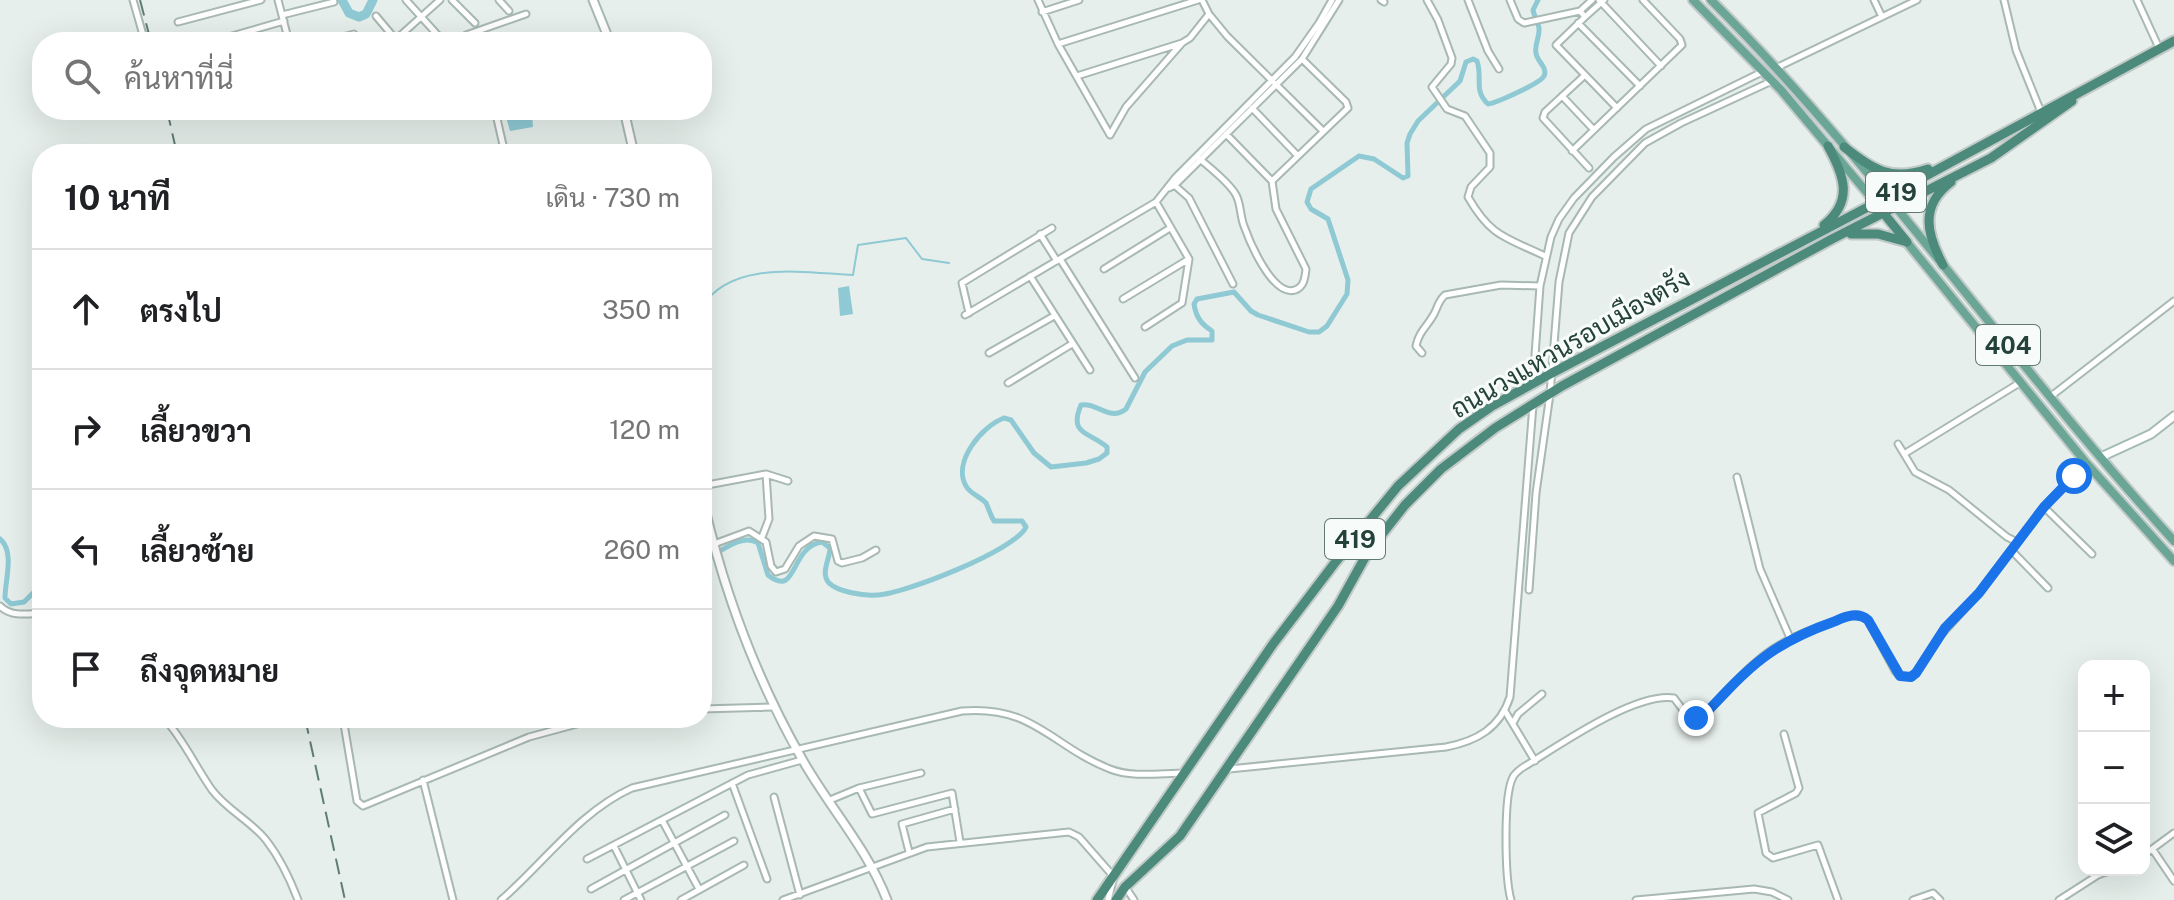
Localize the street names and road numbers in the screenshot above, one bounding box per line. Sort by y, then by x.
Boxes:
road number: 419 [1866,172,1926,212]
street label: ถนนวงแหวนรอบเมืองตรัง [1445,262,1695,424]
road number: 404 [1976,325,2040,365]
road number: 419 [1325,519,1385,559]

